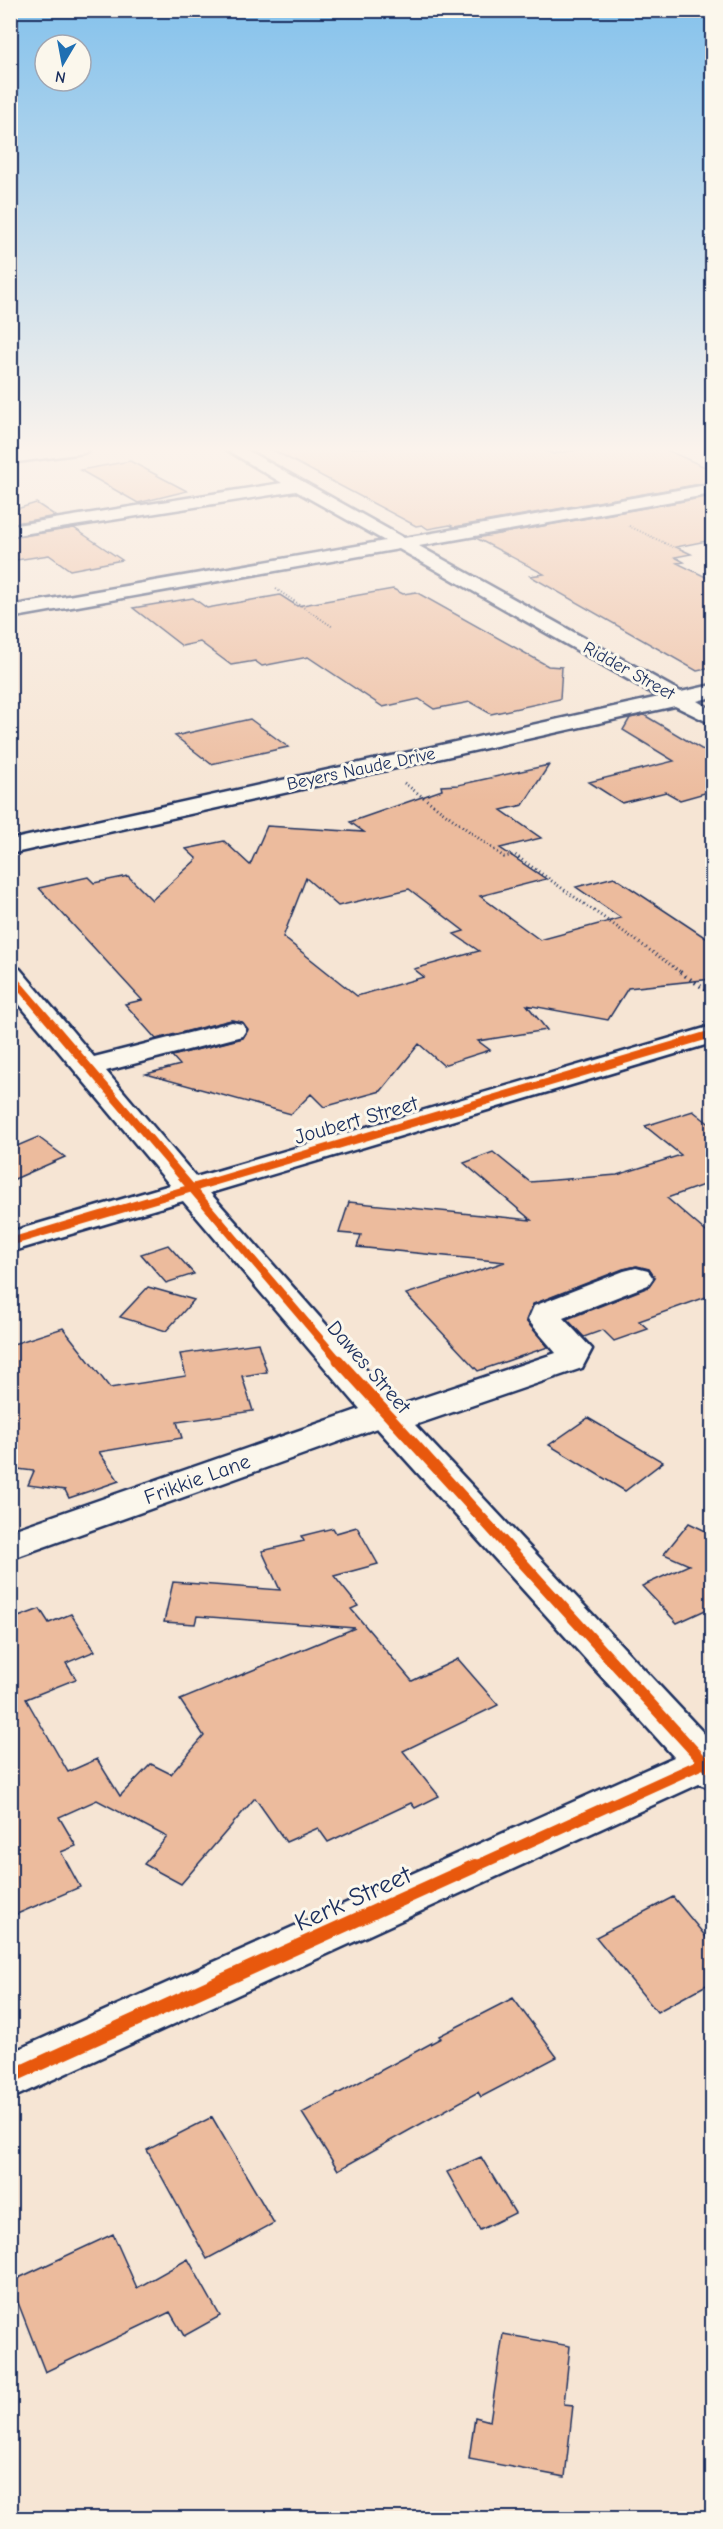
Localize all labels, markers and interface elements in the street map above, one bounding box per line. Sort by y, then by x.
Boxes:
north arrow [33,33,93,93]
text: N [54,67,67,87]
street label: Ridder Street [580,637,679,705]
street label: Beyers Naude Drive [285,743,437,795]
street label: Joubert Street [292,1091,421,1149]
street label: Dawes Street [322,1316,416,1419]
street label: Frikkie Lane [141,1449,253,1509]
street label: Kerk Street [290,1859,417,1938]

